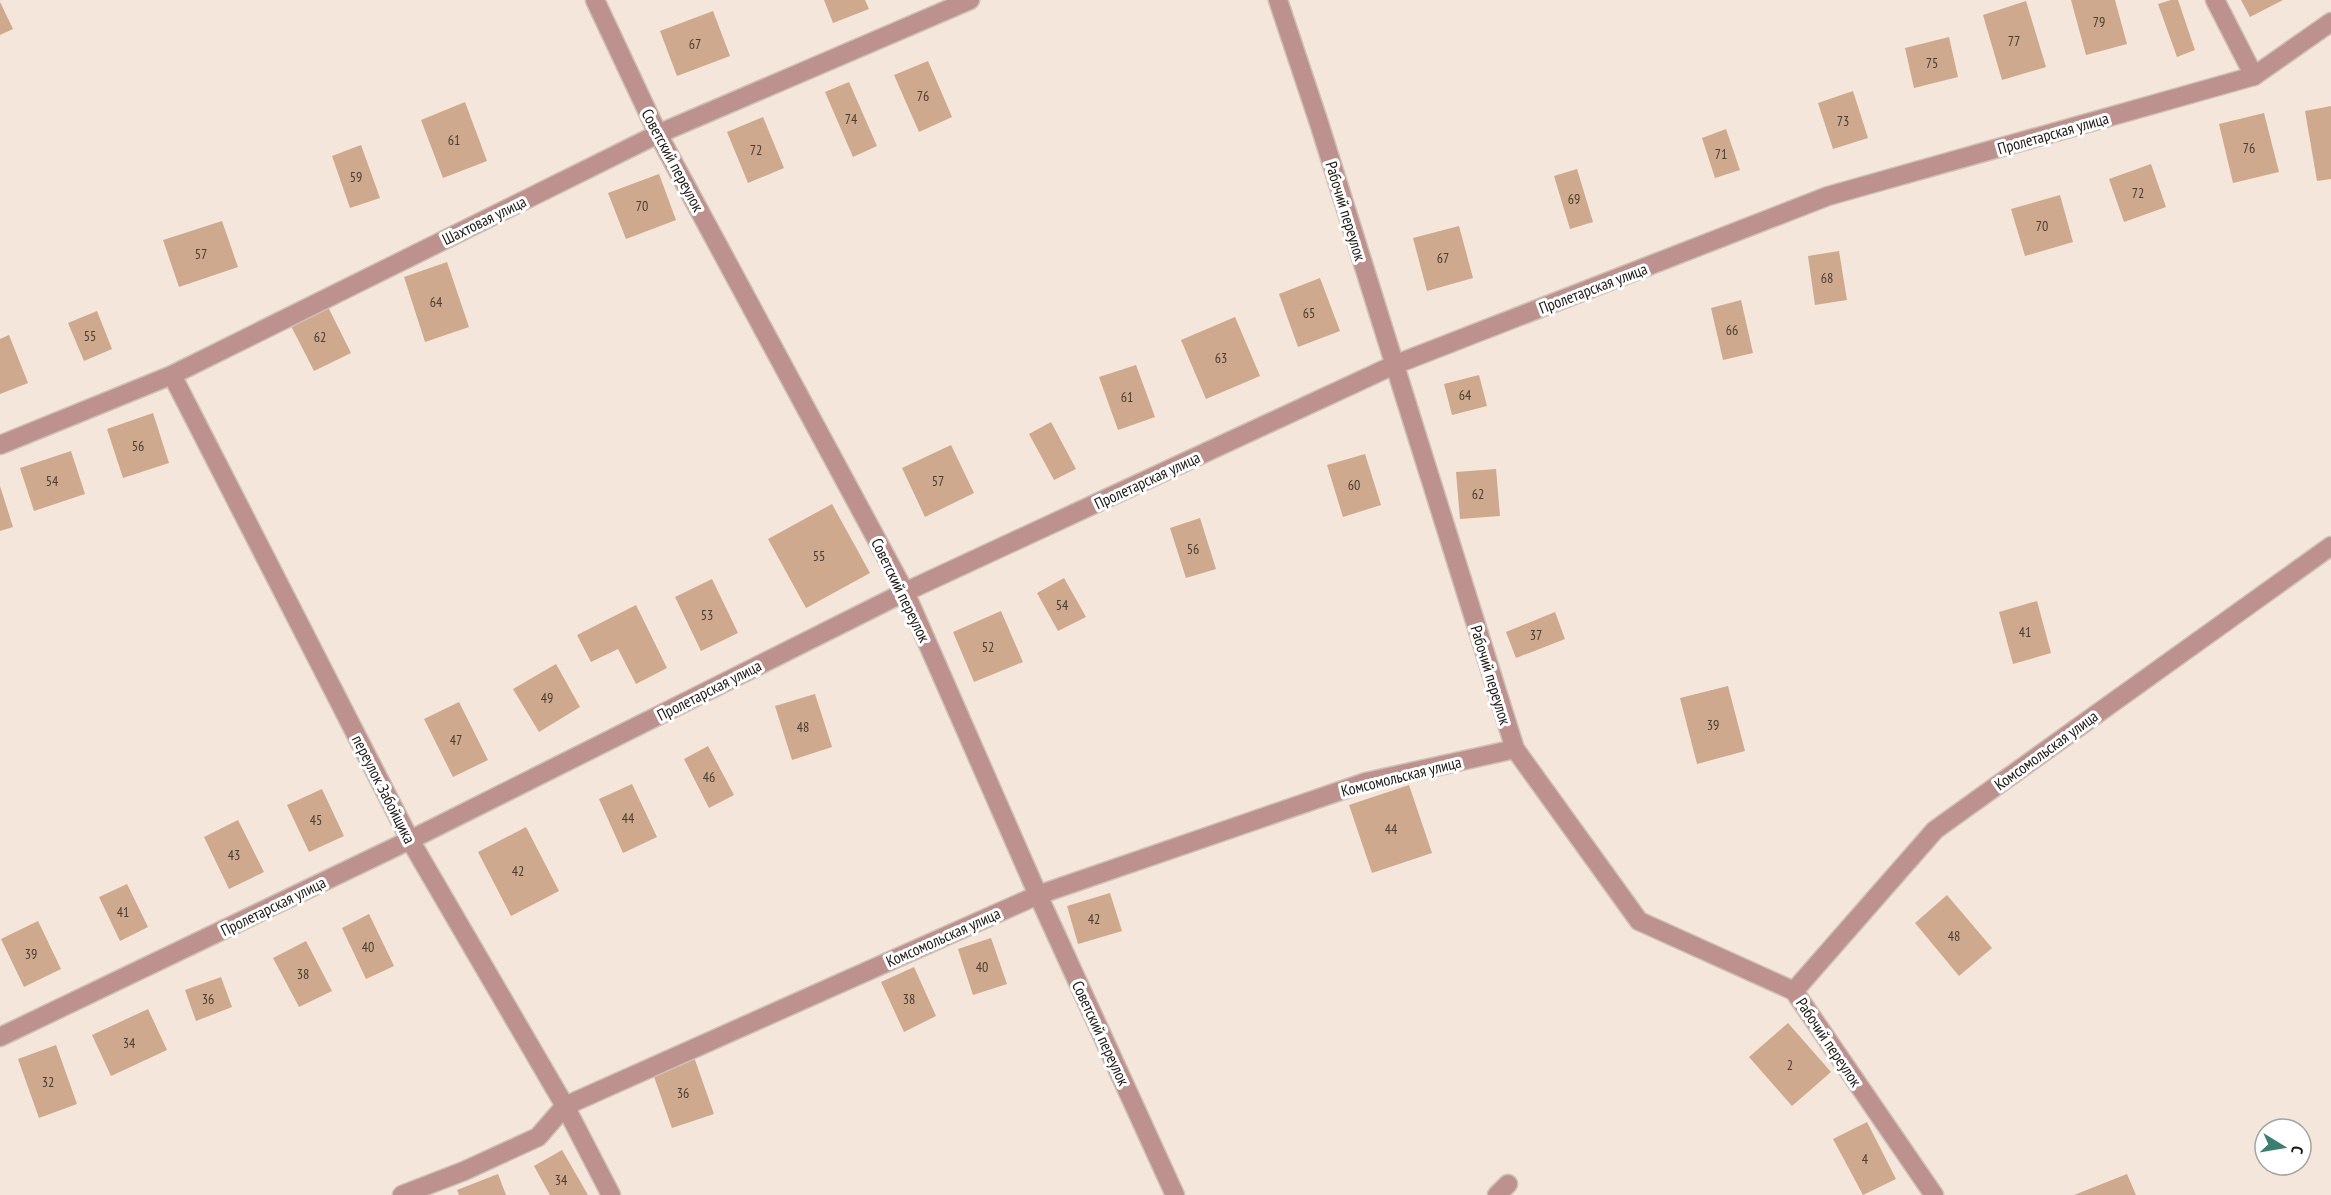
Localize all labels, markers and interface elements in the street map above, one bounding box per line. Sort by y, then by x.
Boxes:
house number: 79 [2093,13,2105,31]
house number: 77 [2008,32,2020,50]
house number: 67 [689,35,701,53]
house number: 75 [1926,54,1938,72]
house number: 76 [917,87,929,105]
street label: Советский переулок [638,105,709,215]
street label: Пролетарская улица [1995,108,2111,158]
house number: 74 [845,110,858,128]
house number: 73 [1837,112,1849,130]
house number: 61 [448,131,460,149]
house number: 76 [2243,139,2255,157]
house number: 72 [750,141,762,159]
house number: 71 [1715,145,1727,163]
street label: Рабочий переулок [1321,159,1371,264]
house number: 59 [350,168,362,186]
house number: 72 [2132,184,2144,202]
house number: 69 [1568,190,1580,208]
street label: Шахтовая улица [439,191,529,249]
house number: 70 [636,197,648,215]
house number: 70 [2036,217,2048,235]
house number: 57 [195,245,207,263]
house number: 67 [1437,249,1449,267]
street label: Пролетарская улица [1536,258,1650,318]
house number: 68 [1821,269,1833,287]
house number: 64 [430,293,443,311]
house number: 65 [1303,304,1315,322]
house number: 66 [1726,321,1738,339]
house number: 55 [84,327,96,345]
house number: 62 [314,328,326,346]
house number: 63 [1215,349,1227,367]
house number: 64 [1459,386,1472,404]
house number: 61 [1121,388,1133,406]
house number: 56 [132,437,144,455]
street label: Пролетарская улица [1091,447,1203,513]
house number: 54 [46,472,59,490]
house number: 57 [932,472,944,490]
house number: 60 [1348,476,1360,494]
house number: 62 [1472,485,1484,503]
street label: Советский переулок [867,535,935,646]
house number: 56 [1187,540,1199,558]
house number: 55 [813,547,825,565]
house number: 54 [1056,596,1069,614]
house number: 53 [701,606,713,624]
street label: Рабочий переулок [1466,623,1516,728]
house number: 41 [2019,623,2031,641]
house number: 37 [1530,626,1542,644]
house number: 52 [982,638,994,656]
street label: Пролетарская улица [653,655,765,725]
house number: 49 [541,689,553,707]
street label: Комсомольская улица [1990,706,2102,794]
house number: 39 [1707,716,1719,734]
house number: 48 [797,718,809,736]
street label: переулок Забойщика [348,731,420,847]
house number: 47 [450,731,462,749]
street label: Комсомольская улица [1339,751,1463,801]
house number: 46 [703,768,715,786]
house number: 44 [622,809,635,827]
house number: 45 [310,811,322,829]
house number: 44 [1385,820,1398,838]
house number: 43 [228,846,240,864]
house number: 42 [512,862,524,880]
street label: Пролетарская улица [217,872,329,940]
house number: 41 [117,903,129,921]
street label: Комсомольская улица [883,903,1003,971]
house number: 42 [1088,910,1100,928]
house number: 48 [1948,927,1960,945]
house number: 40 [362,938,374,956]
house number: 39 [25,945,37,963]
house number: 40 [976,958,988,976]
house number: 38 [297,965,309,983]
street label: Советский переулок [1068,977,1134,1089]
house number: 36 [202,990,214,1008]
house number: 38 [903,990,915,1008]
street label: Рабочий переулок [1792,994,1867,1091]
house number: 34 [123,1034,136,1052]
house number: 2 [1787,1056,1793,1074]
house number: 32 [42,1073,54,1091]
house number: 36 [677,1084,689,1102]
north arrow [2253,1117,2313,1177]
text: С [2287,1144,2308,1156]
house number: 4 [1862,1150,1869,1168]
house number: 34 [555,1171,568,1189]

